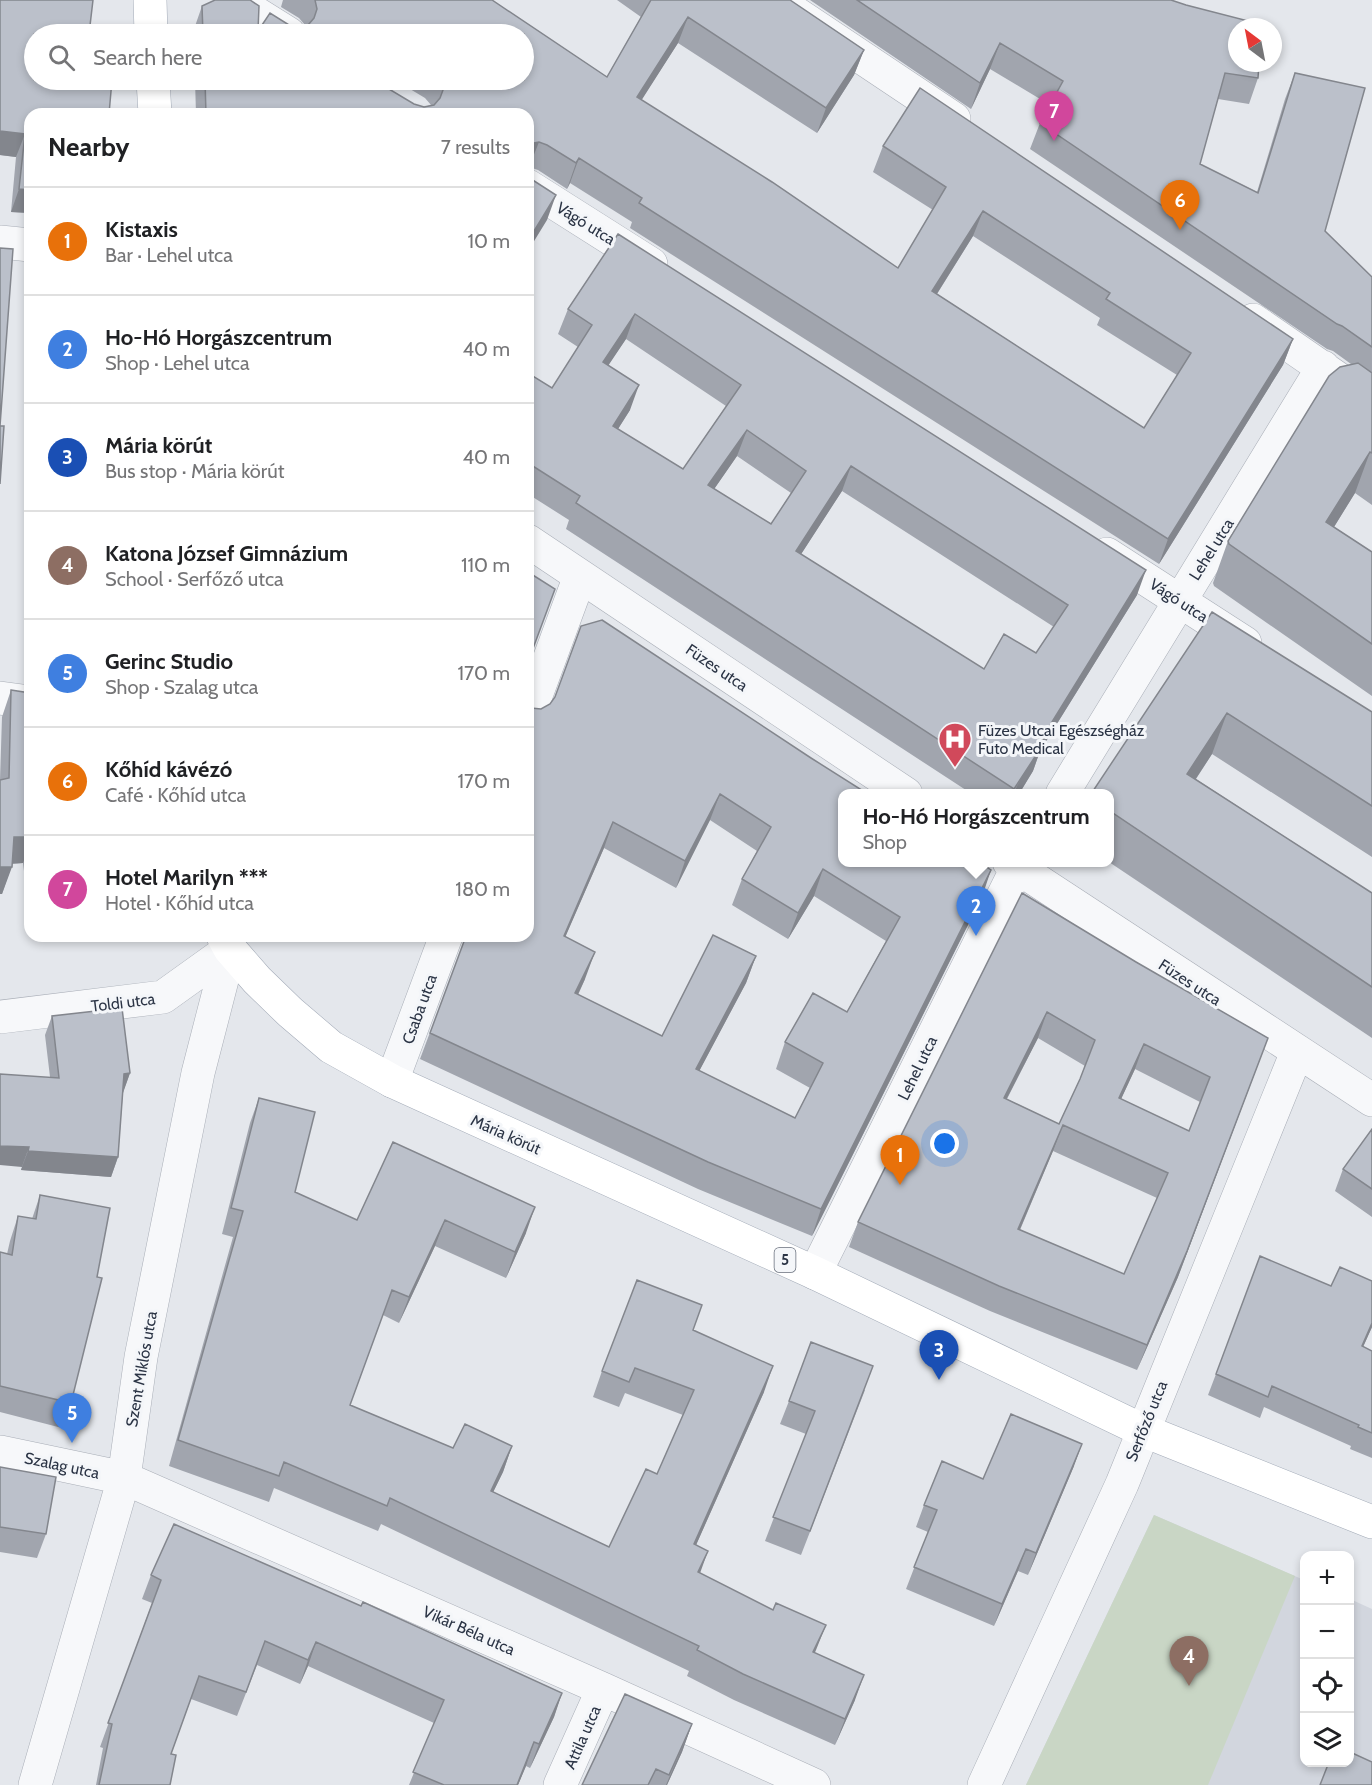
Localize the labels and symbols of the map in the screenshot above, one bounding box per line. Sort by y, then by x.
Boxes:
north arrow [1228,18,1282,72]
pin: 7 [1034,92,1074,141]
pin: 6 [1160,180,1200,230]
street label: Vágó utca [553,198,619,249]
street label: Lehel utca [1185,515,1238,584]
street label: Vágó utca [1146,575,1212,626]
street label: Füzes utca [682,640,752,695]
hospital icon: Füzes Utcai Egészségház Futo Medical [937,721,973,768]
place label: Füzes Utcai Egészségház Futo Medical [978,721,1145,758]
pin: 2 [956,886,996,936]
street label: Füzes utca [1155,955,1225,1010]
street label: Csaba utca [398,971,441,1047]
street label: Toldi utca [90,989,156,1016]
street label: Lehel utca [894,1033,941,1103]
street label: Mária körút [468,1111,544,1159]
your location [930,1129,959,1158]
pin: 1 [880,1136,920,1185]
road number: 5 [774,1248,796,1272]
street label: Szent Miklós utca [122,1309,161,1428]
pin: 3 [920,1330,958,1380]
street label: Serfőző utca [1122,1378,1171,1464]
pin: 5 [52,1394,92,1443]
street label: Szalag utca [23,1448,101,1483]
street label: Vikár Béla utca [420,1602,518,1659]
pin: 4 [1170,1636,1208,1686]
street label: Attila utca [560,1702,605,1772]

